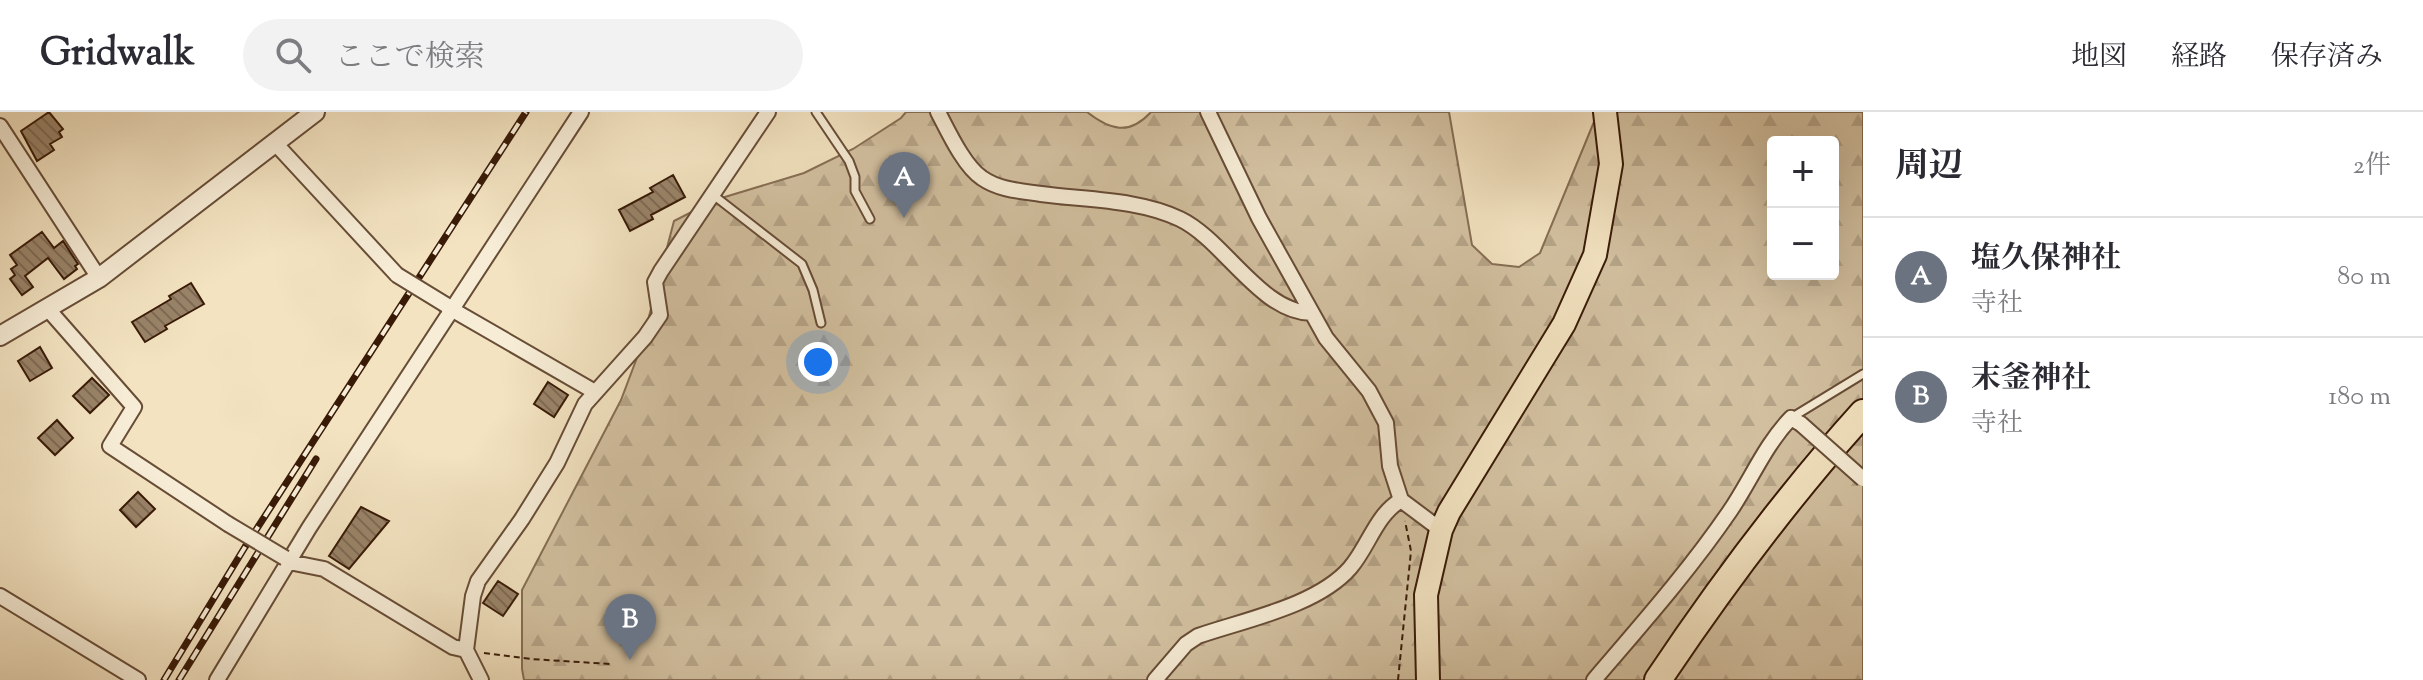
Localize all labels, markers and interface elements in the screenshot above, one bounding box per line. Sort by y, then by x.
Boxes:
search box [243,19,803,91]
text: Gridwalk [40,28,195,82]
icon: search [271,33,315,77]
text: ここで検索 [335,37,485,80]
text: 地図 [2071,38,2127,78]
text: 経路 [2171,38,2227,78]
text: 保存済み [2271,38,2383,78]
map controls [1767,136,1839,280]
button: + [1767,136,1839,208]
text: 周辺 [1895,143,1963,192]
text: 2件 [2353,148,2391,185]
pin: A [878,152,930,218]
button: − [1767,208,1839,280]
text: 塩久保神社 [1971,238,2121,281]
text: A [1910,259,1932,296]
text: 80 m [2337,259,2391,296]
text: 寺社 [1971,286,2023,323]
your location [798,342,838,382]
text: 末釜神社 [1971,358,2091,401]
text: B [1913,379,1929,416]
text: 180 m [2328,379,2391,416]
text: 寺社 [1971,406,2023,443]
pin: B [604,594,656,660]

